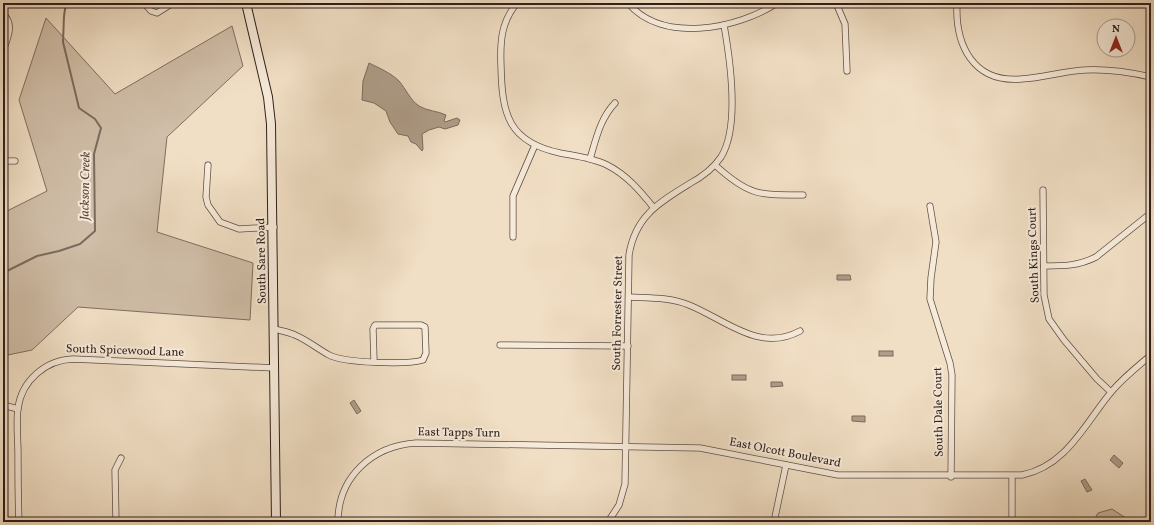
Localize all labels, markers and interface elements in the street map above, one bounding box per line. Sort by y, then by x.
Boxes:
north arrow [1096,18,1136,58]
text: N [1112,22,1120,37]
water label: Jackson Creek [76,152,96,222]
street label: South Kings Court [1024,207,1044,303]
street label: South Sare Road [253,217,271,304]
street label: South Forrester Street [609,255,627,371]
street label: South Spicewood Lane [66,341,185,361]
street label: South Dale Court [930,367,948,457]
street label: East Tapps Turn [417,424,501,442]
street label: East Olcott Boulevard [728,434,843,472]

